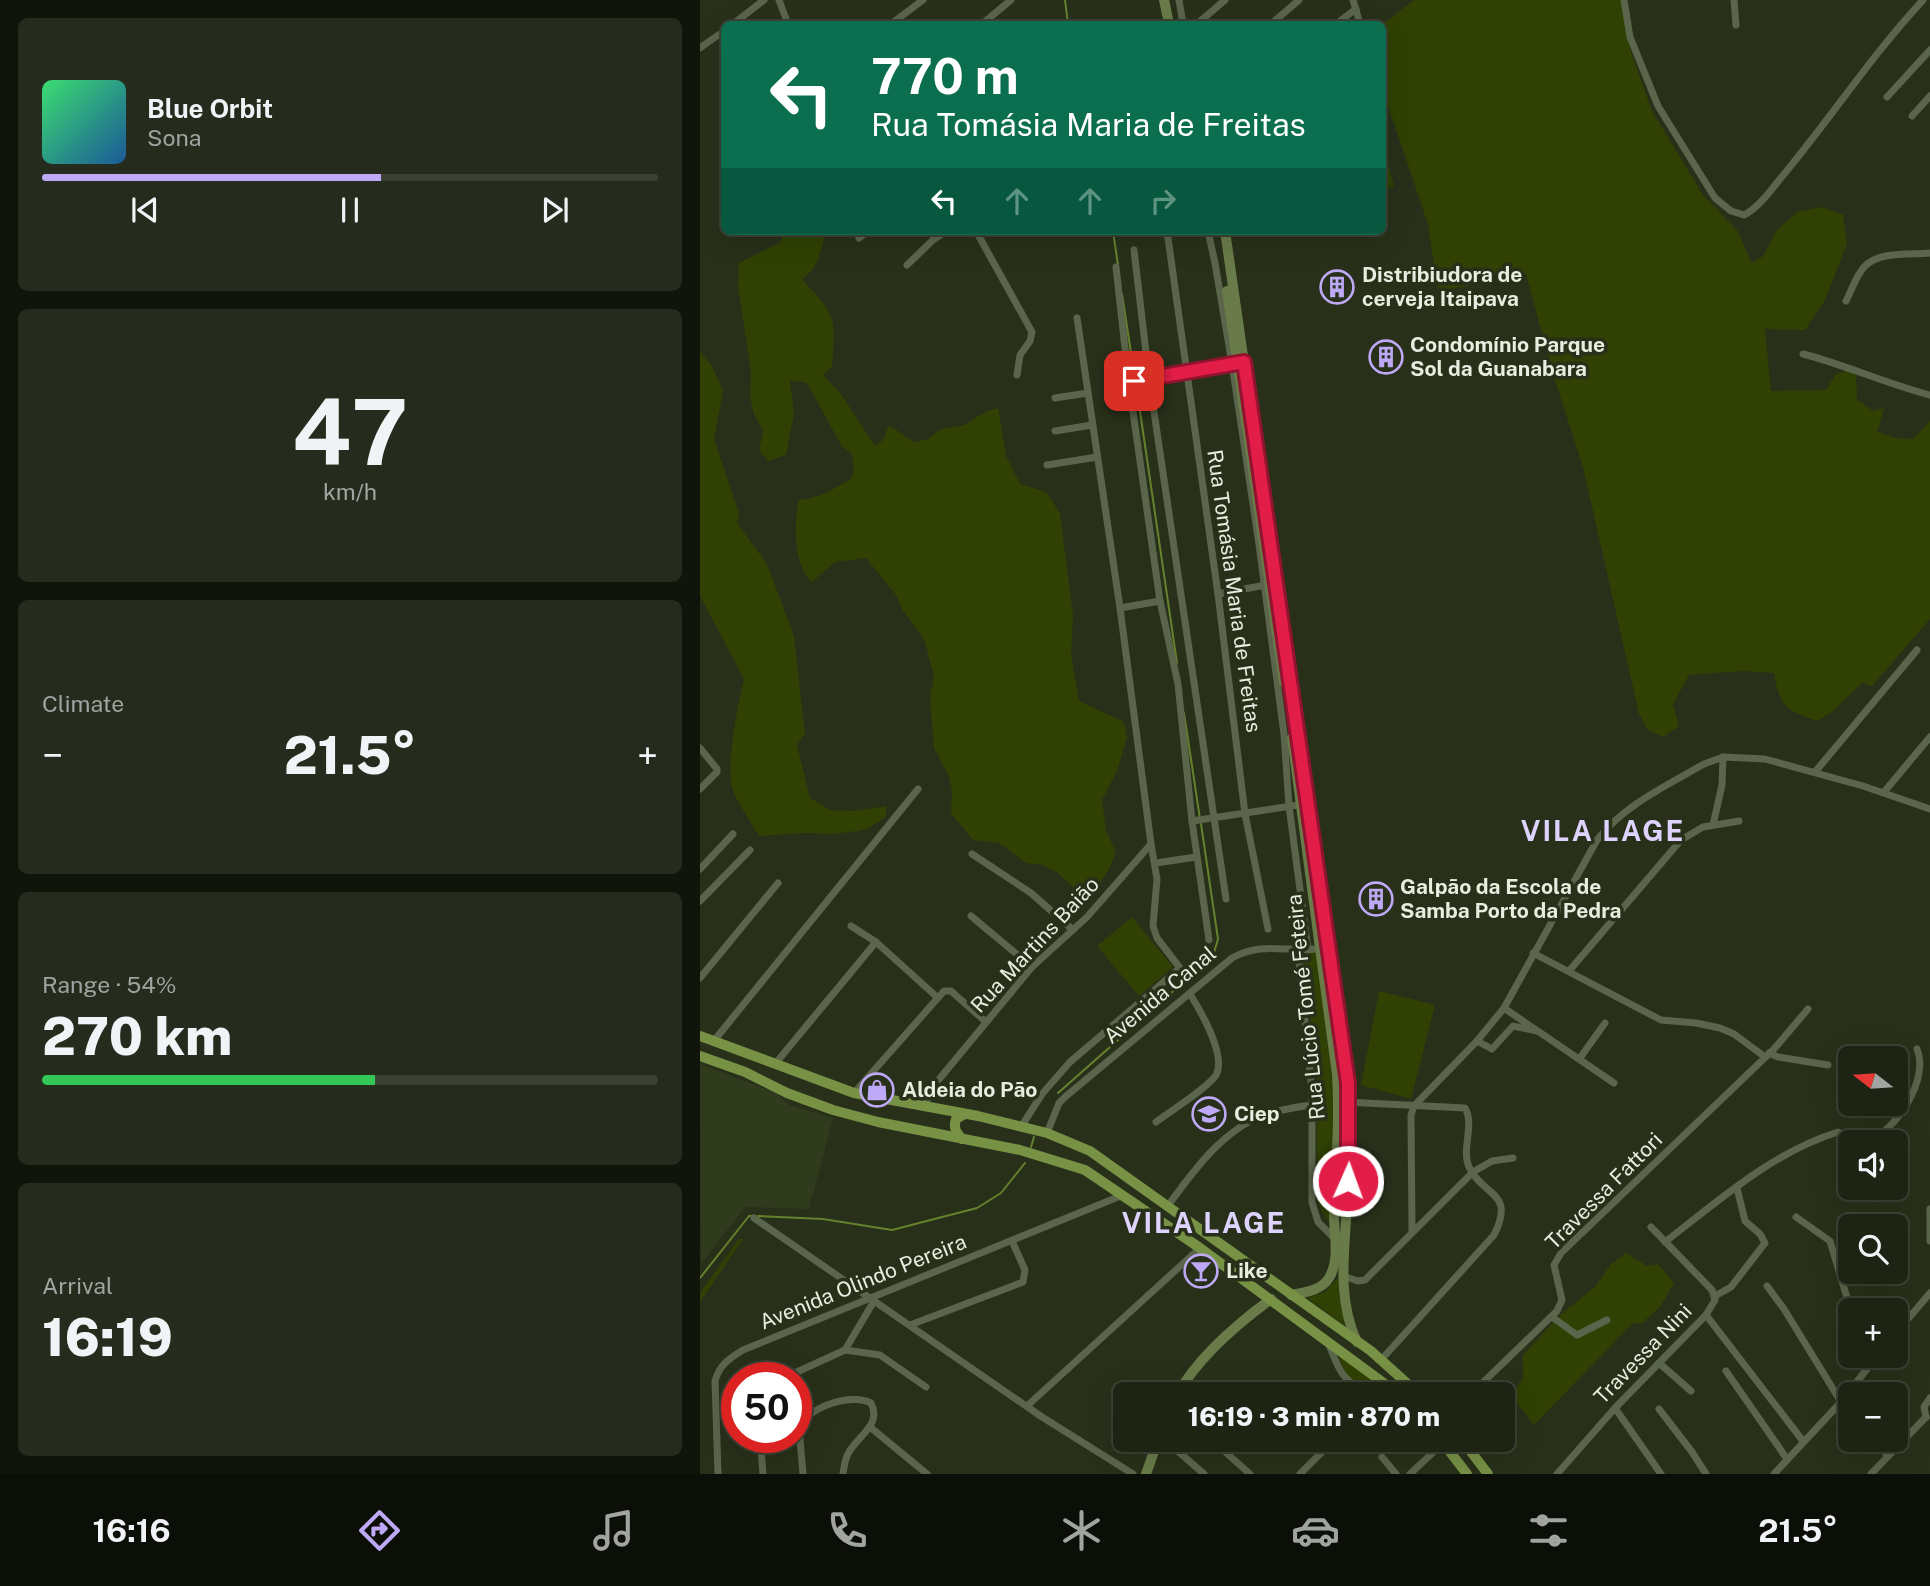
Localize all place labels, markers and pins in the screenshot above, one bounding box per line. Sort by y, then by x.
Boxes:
place label: Distribiudora de cerveja Itaipava [1362,262,1522,311]
building icon: Distribiudora de cerveja Itaipava [1318,268,1356,306]
place label: Condomínio Parque Sol da Guanabara [1410,332,1605,381]
building icon: Condomínio Parque Sol da Guanabara [1367,338,1405,376]
pin [1104,351,1164,411]
place label: Galpão da Escola de Samba Porto da Pedra [1400,874,1621,923]
building icon: Galpão da Escola de Samba Porto da Pedra [1357,880,1395,918]
shop icon: Aldeia do Pão [858,1071,896,1109]
place label: Aldeia do Pão [902,1077,1037,1102]
school or university icon: Ciep [1190,1095,1228,1133]
place label: Ciep [1234,1101,1280,1126]
bar icon: Like [1182,1252,1220,1290]
place label: Like [1226,1258,1268,1283]

